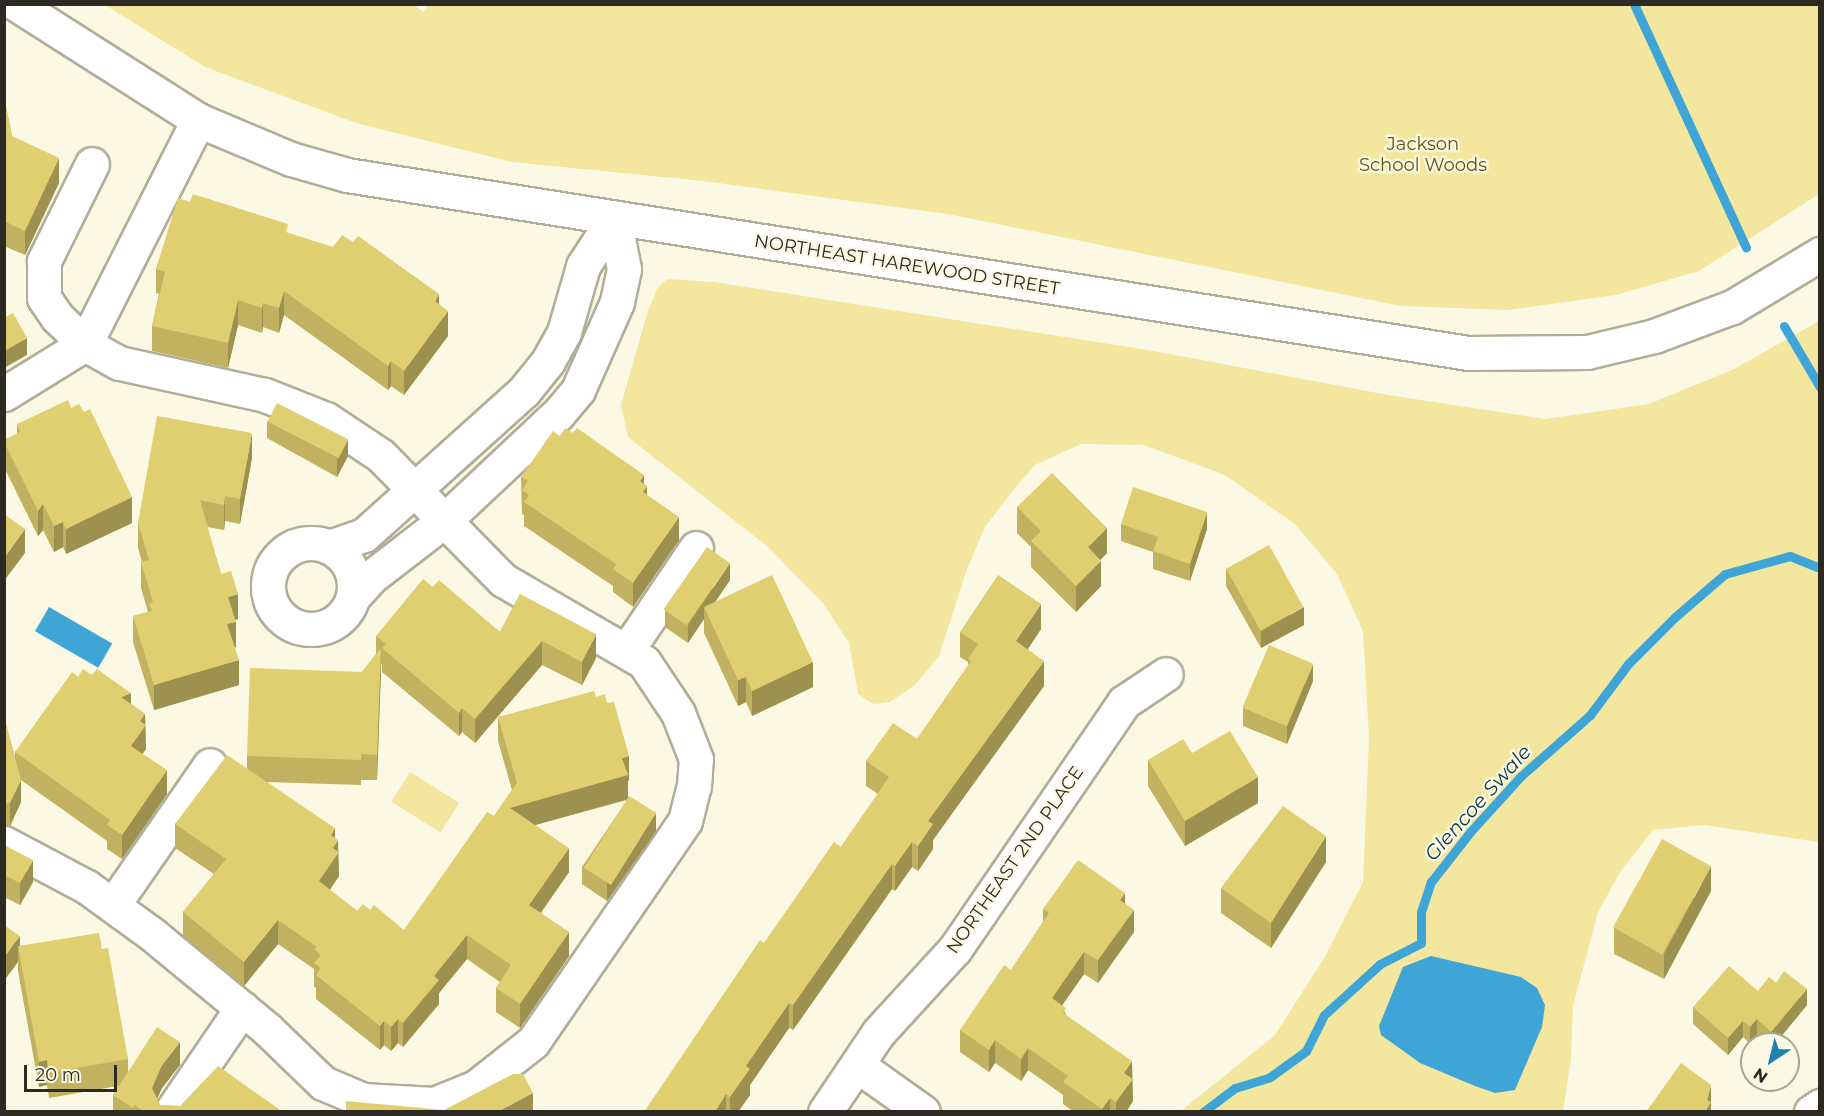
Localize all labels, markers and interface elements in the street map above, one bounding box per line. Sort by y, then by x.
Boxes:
park label: Jackson School Woods [1359,134,1487,176]
street label: NORTHEAST HAREWOOD STREET [753,230,1061,300]
water label: Glencoe Swale [1420,740,1536,866]
street label: NORTHEAST 2ND PLACE [942,762,1088,958]
north arrow [1740,1032,1800,1092]
scale bar [27,1053,120,1091]
text: 20 m [35,1064,81,1086]
text: N [1750,1064,1771,1087]

